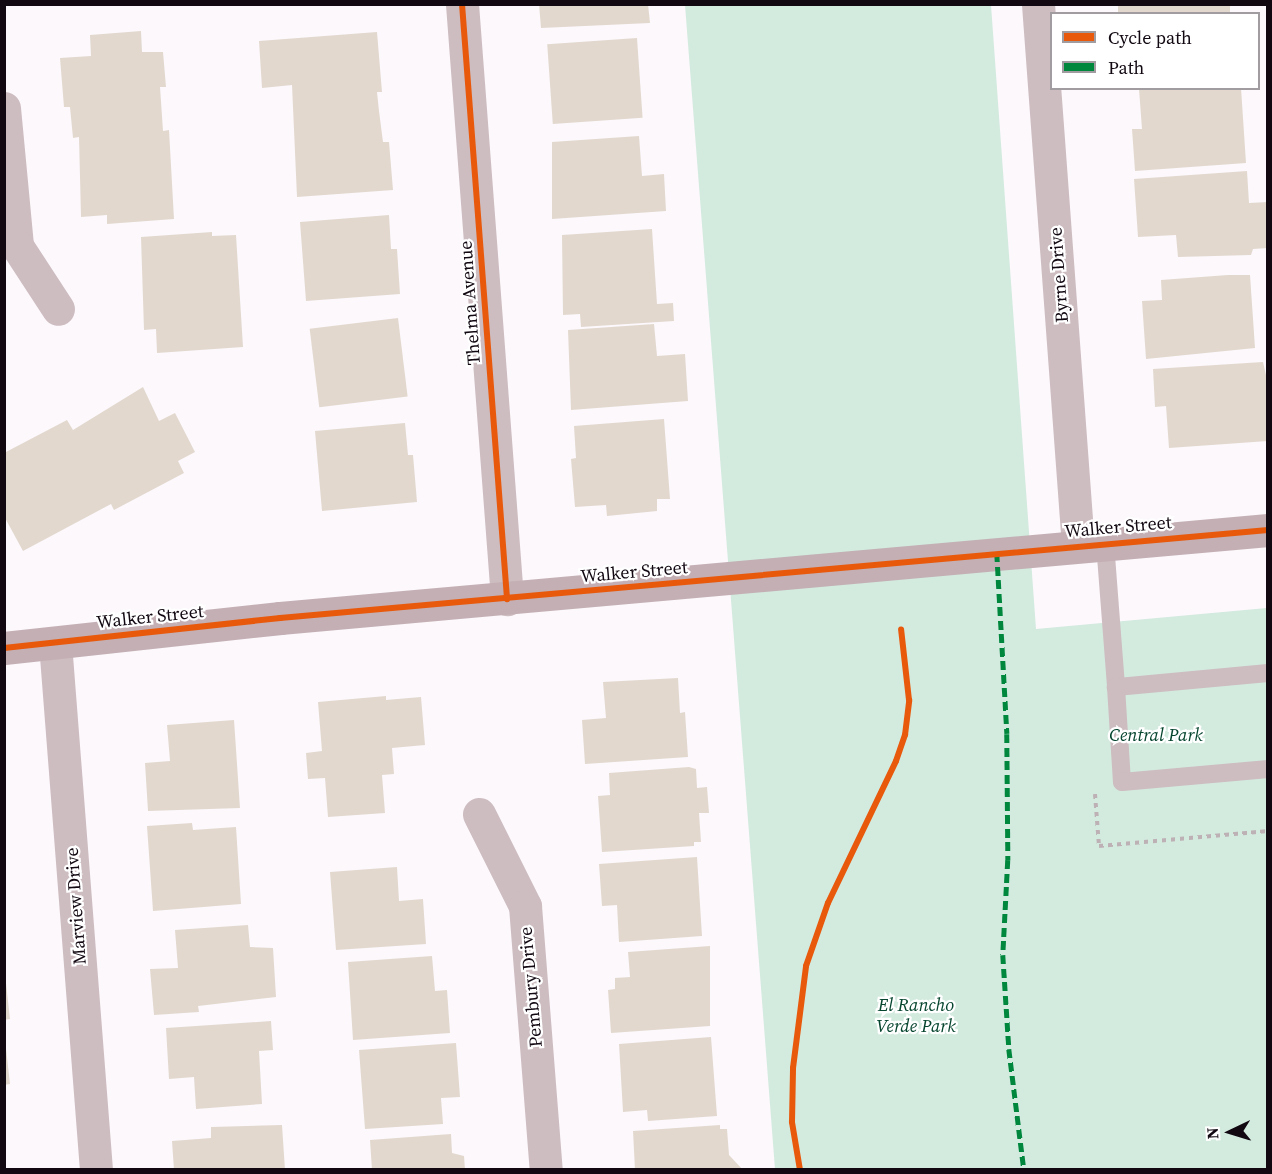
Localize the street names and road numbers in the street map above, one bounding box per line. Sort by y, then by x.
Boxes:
street label: Byrne Drive [1045,227,1073,323]
street label: Thelma Avenue [455,240,485,366]
street label: Walker Street [1063,512,1173,542]
street label: Walker Street [579,557,689,587]
street label: Walker Street [95,601,205,633]
street label: Marview Drive [61,847,91,965]
street label: Pembury Drive [515,926,547,1048]

